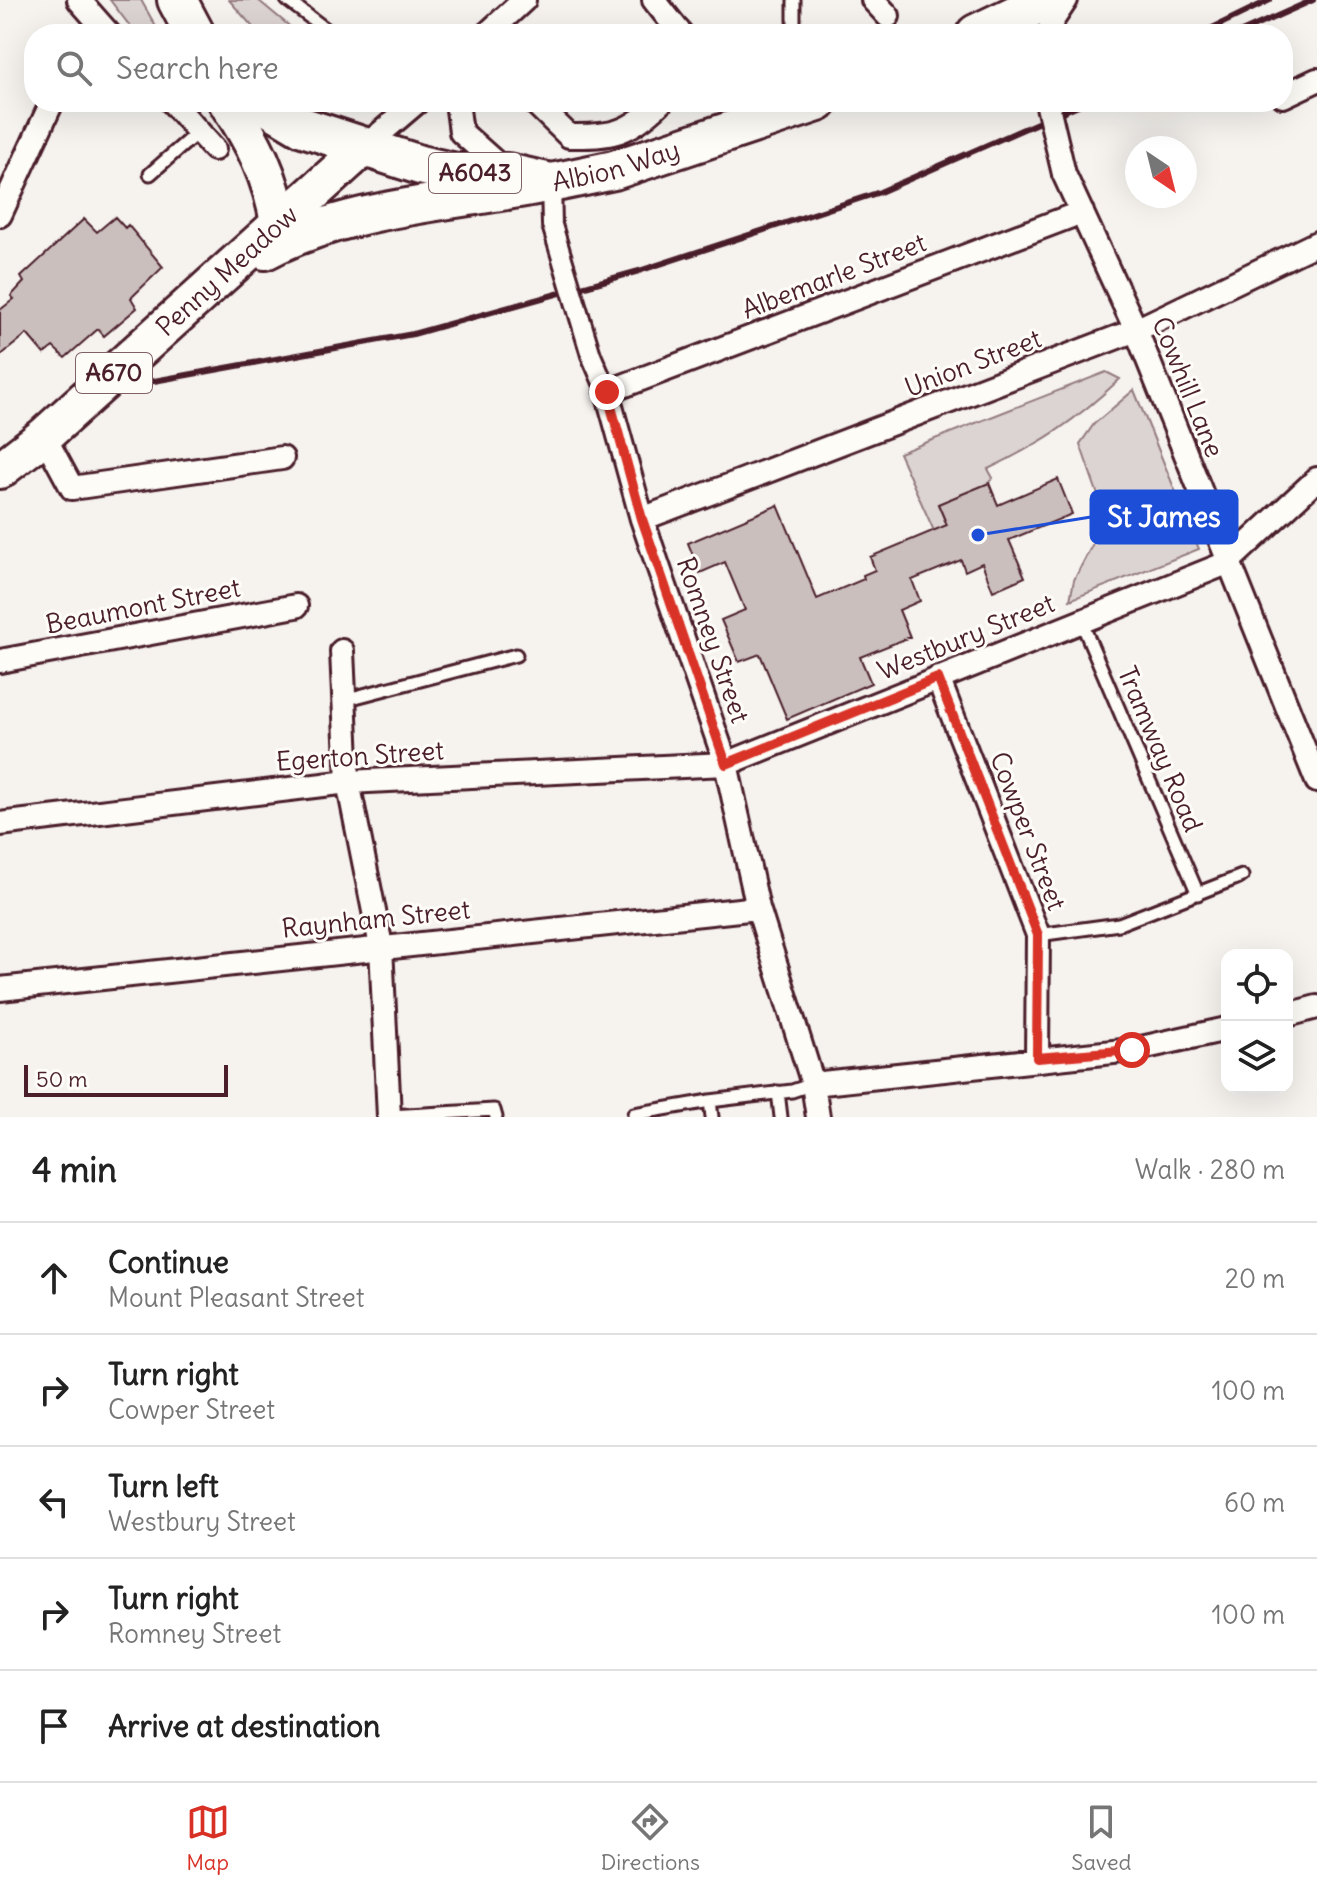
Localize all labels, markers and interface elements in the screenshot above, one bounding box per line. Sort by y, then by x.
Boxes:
search box [24,24,1293,112]
icon: search [52,46,96,90]
text: Search here [116,49,279,87]
street label: Albion Way [549,132,684,198]
north arrow [1125,136,1197,208]
road number: A6043 [429,153,521,193]
street label: Penny Meadow [149,198,304,343]
street label: Albemarle Street [737,225,931,326]
street label: Cowhill Lane [1145,312,1232,462]
street label: Union Street [900,321,1046,404]
road number: A670 [76,353,152,393]
route end [589,374,625,410]
callout: St James [1091,491,1237,543]
text: St James [1107,499,1221,535]
street label: Romney Street [670,553,757,727]
street label: Beaumont Street [43,570,243,641]
street label: Westbury Street [873,586,1059,687]
street label: Tramway Road [1111,661,1210,837]
street label: Egerton Street [275,733,445,778]
street label: Cowper Street [983,747,1074,915]
street label: Raynham Street [280,892,472,945]
map controls [1221,949,1293,1093]
button: locate [1221,949,1293,1021]
button: layers [1221,1021,1293,1093]
route start [1114,1032,1150,1068]
scale bar [24,1061,228,1097]
text: 50 m [36,1065,88,1093]
text: 4 min [32,1148,117,1191]
text: Walk · 280 m [1135,1153,1285,1186]
text: Continue [108,1243,229,1281]
icon: ahead [32,1256,76,1300]
text: 20 m [1225,1262,1285,1295]
text: Mount Pleasant Street [108,1281,365,1314]
text: Turn right [108,1355,239,1393]
icon: right [32,1368,76,1412]
text: 100 m [1211,1374,1285,1407]
text: Cowper Street [108,1393,275,1426]
text: Turn left [108,1467,219,1505]
icon: left [32,1480,76,1524]
text: 60 m [1224,1486,1285,1519]
text: Westbury Street [108,1505,296,1538]
text: Turn right [108,1579,239,1617]
icon: right [32,1592,76,1636]
text: 100 m [1211,1598,1285,1631]
text: Romney Street [108,1617,281,1650]
icon: arrive [32,1704,76,1748]
text: Arrive at destination [108,1707,380,1745]
tab: Map [186,1800,230,1876]
tab: Directions [601,1800,700,1876]
tab: Saved [1071,1800,1131,1876]

